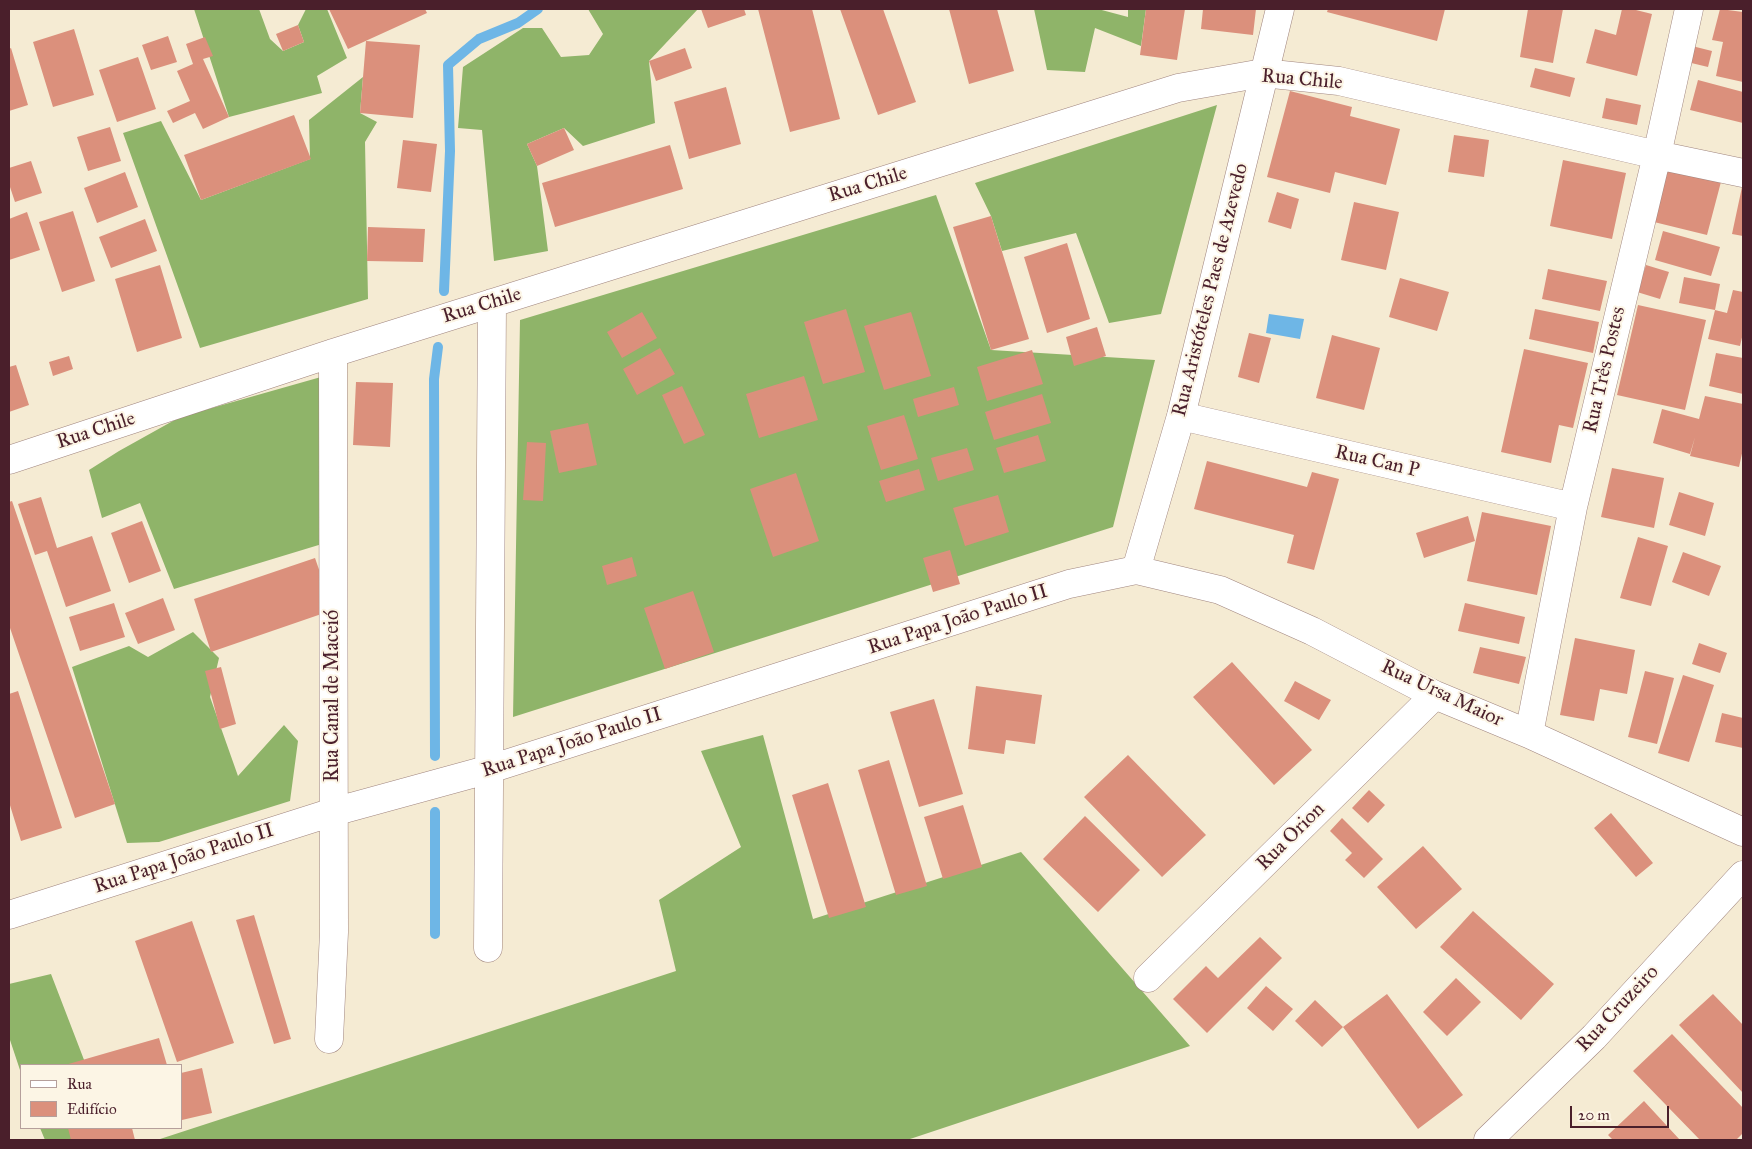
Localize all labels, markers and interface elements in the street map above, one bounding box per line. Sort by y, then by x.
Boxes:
street label: Rua Chile [1260,65,1344,95]
street label: Rua Aristóteles Paes de Azevedo [1168,161,1254,419]
street label: Rua Chile [826,162,910,208]
street label: Rua Chile [440,283,524,329]
street label: Rua Três Postes [1579,304,1631,436]
street label: Rua Chile [54,407,138,455]
street label: Rua Can P [1332,441,1422,483]
street label: Rua Papa João Paulo II [865,580,1051,660]
street label: Rua Canal de Maceió [321,610,345,782]
street label: Rua Ursa Maior [1377,655,1507,733]
street label: Rua Papa João Paulo II [479,703,665,783]
street label: Rua Orion [1252,798,1330,876]
street label: Rua Papa João Paulo II [91,819,277,899]
street label: Rua Cruzeiro [1572,961,1664,1057]
legend [20,1064,182,1129]
text: Rua [67,1075,92,1093]
scale bar [1572,1096,1671,1128]
text: Edifício [67,1100,117,1118]
text: 20 m [1578,1106,1610,1124]

